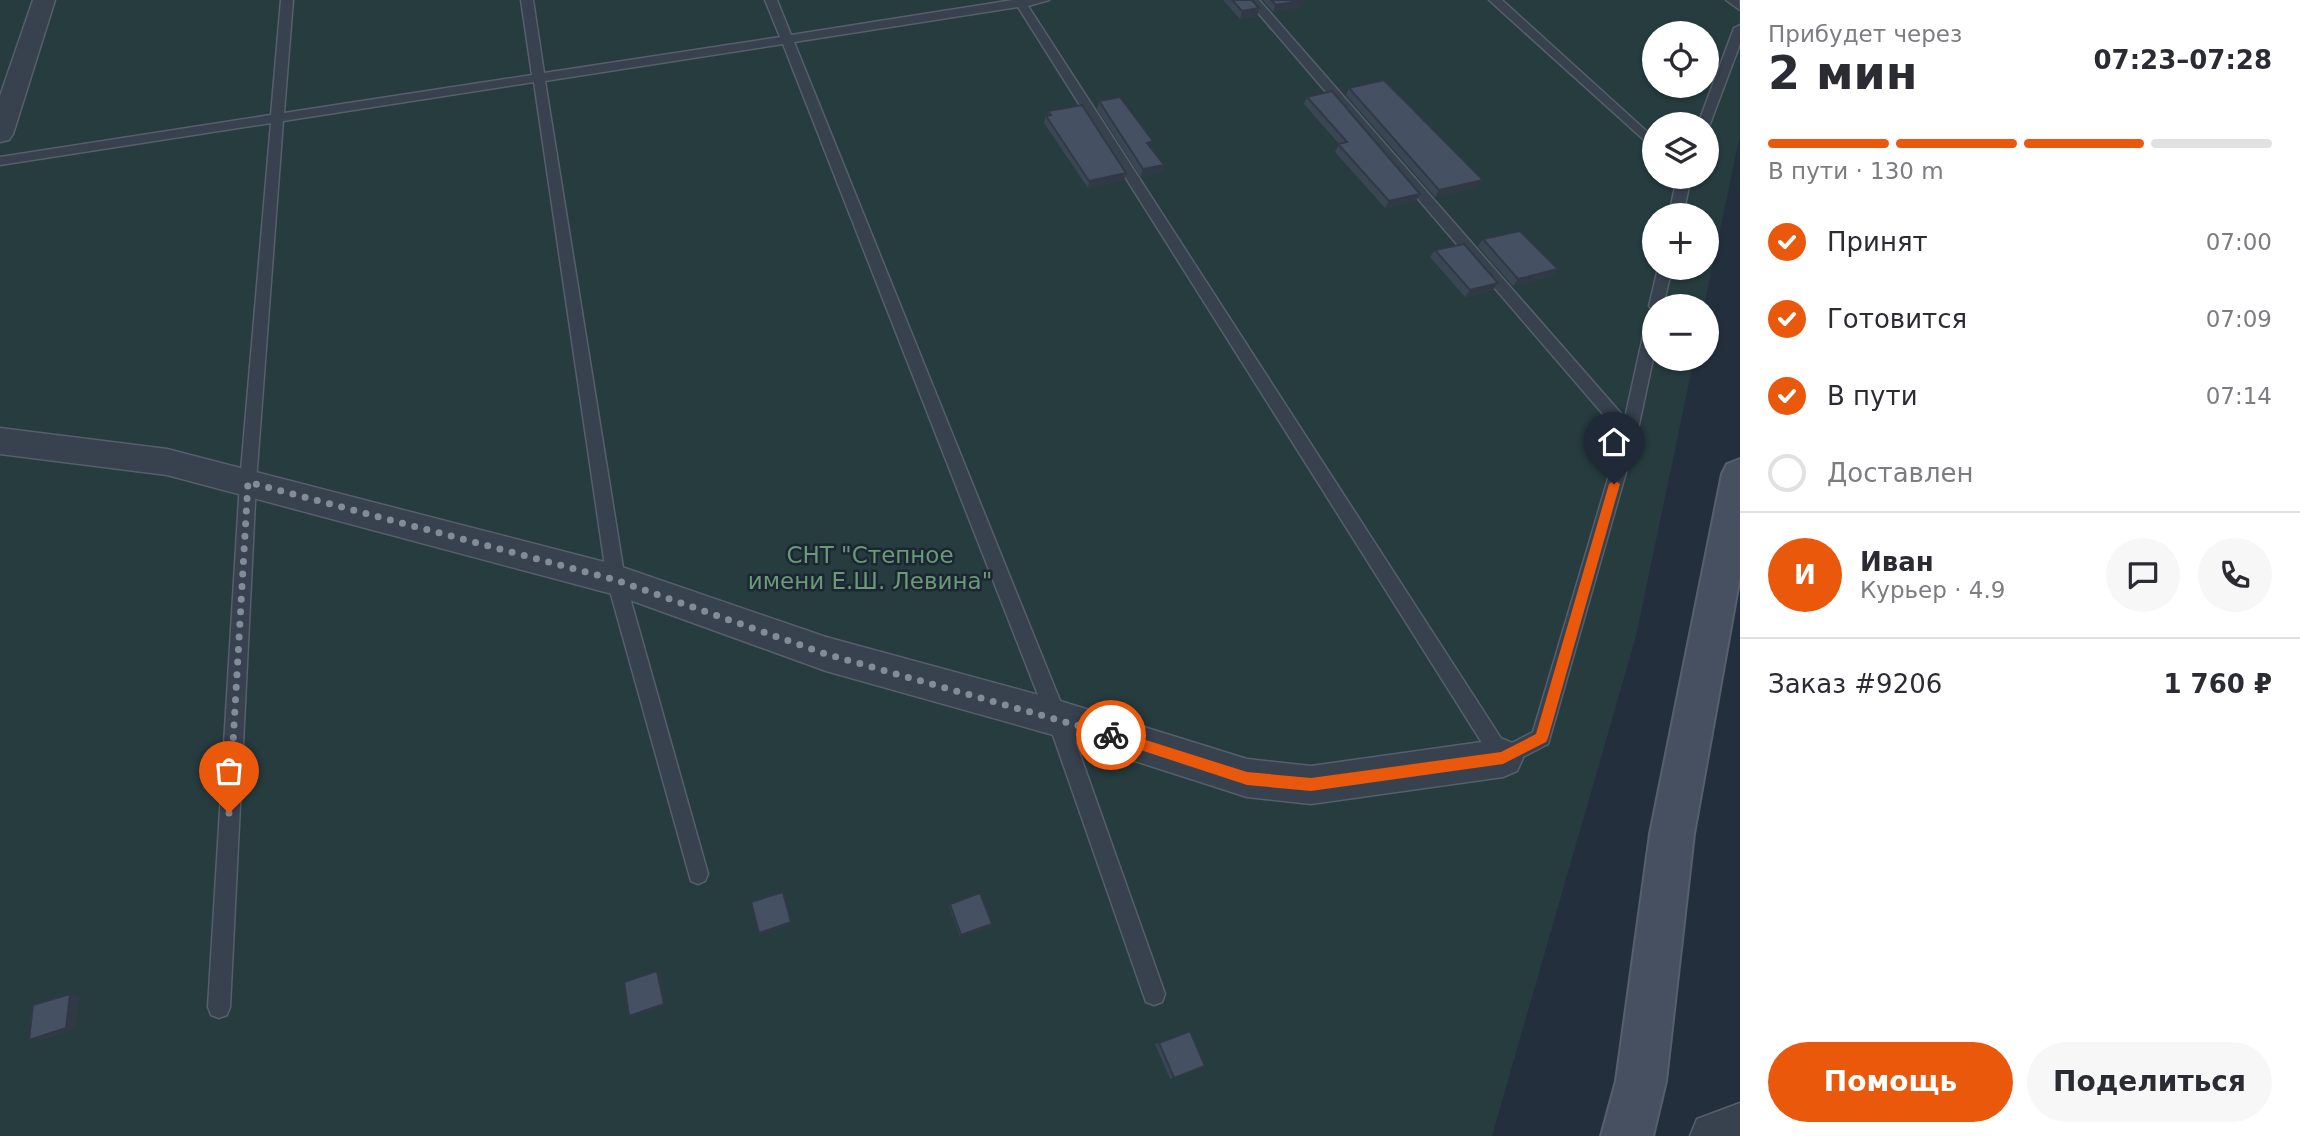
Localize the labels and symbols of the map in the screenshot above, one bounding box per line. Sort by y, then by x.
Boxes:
pin [1584,412,1644,484]
park label: СНТ "Степное имени Е.Ш. Левина" [748,542,992,594]
courier [1076,700,1146,770]
pin [199,741,259,813]

